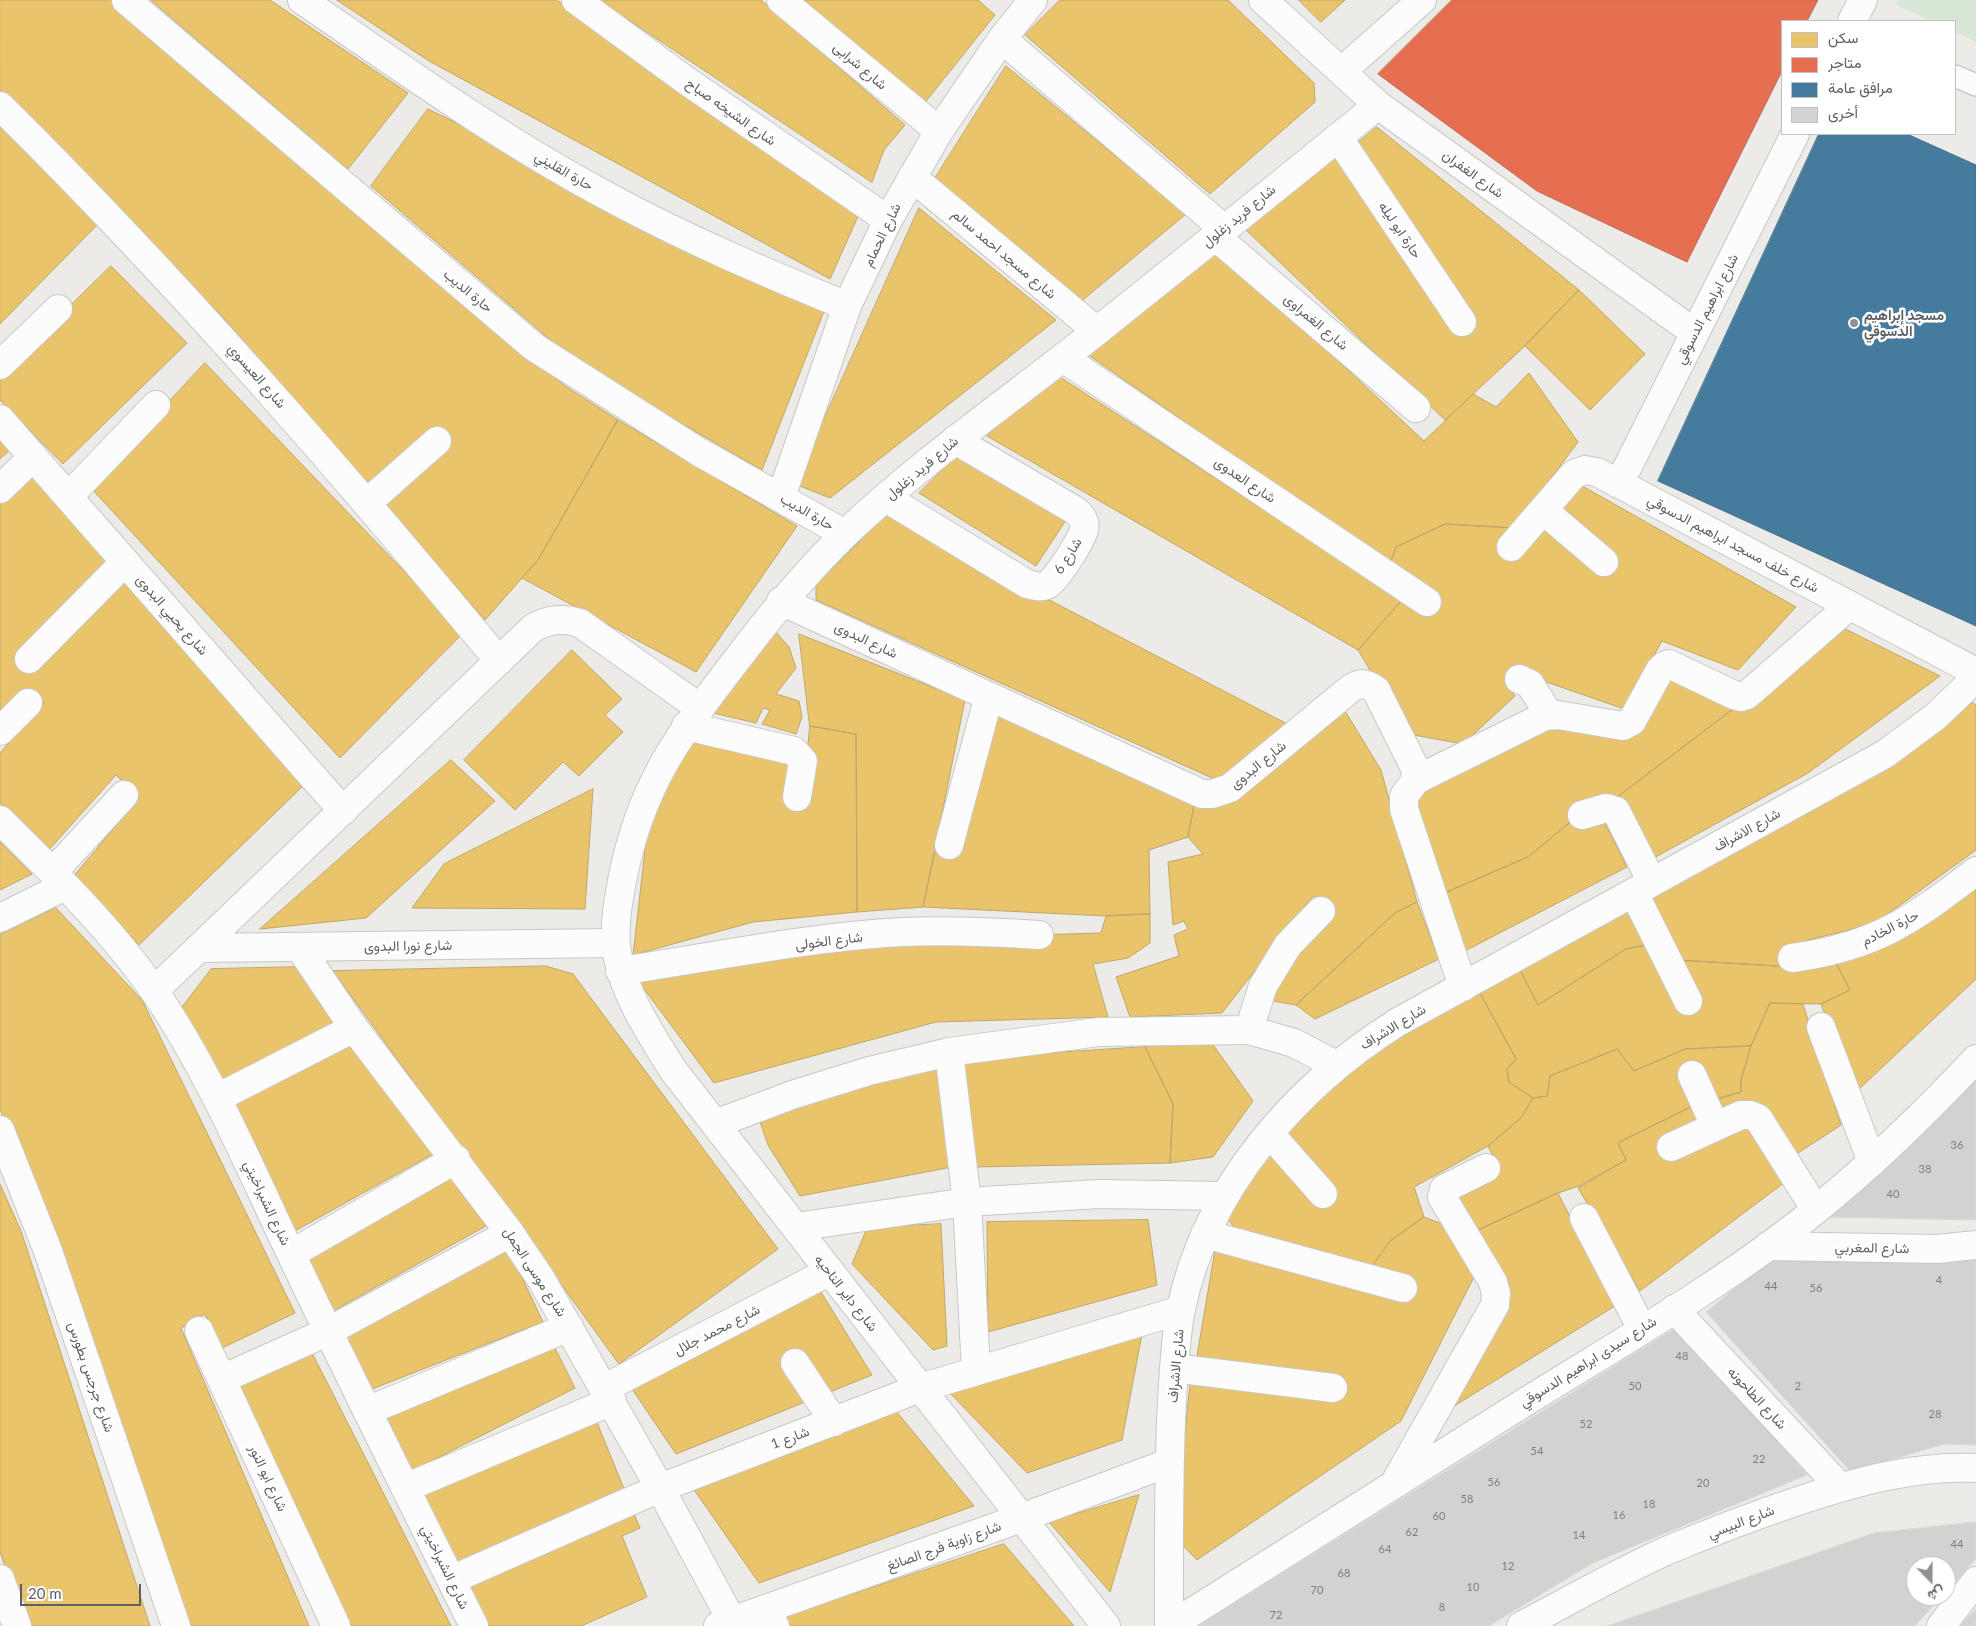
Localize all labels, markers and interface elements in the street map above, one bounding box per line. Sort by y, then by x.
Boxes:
legend [1781,20,1956,135]
text: سكن [1828,28,1858,46]
street label: شارع شرابى [830,39,890,93]
text: متاجر [1828,53,1862,71]
street label: شارع الشيخه صباح [683,75,779,149]
text: مرافق عامة [1828,78,1893,96]
text: أخرى [1828,103,1858,121]
street label: شارع الغفران [1439,146,1507,202]
street label: حارة القليني [532,148,596,194]
street label: شارع فريد زغلول [1199,181,1279,251]
street label: حارة ابو ليله [1375,198,1425,262]
street label: شارع الحمام [859,200,905,270]
street label: شارع مسجد احمد سالم [948,205,1060,303]
street label: شارع ابراهيم الدسوقي [1672,251,1742,367]
street label: حارة الديب [440,266,496,316]
street label: شارع الغمراوى [1280,290,1352,354]
place label: مسجد إبراهيم الدسوقي [1864,307,1944,340]
marker: مسجد إبراهيم الدسوقي [1848,317,1860,329]
street label: شارع العيسوي [224,340,290,412]
street label: شارع فريد زغلول [882,433,962,503]
street label: شارع العدوى [1211,453,1279,507]
street label: حارة الديب [777,490,837,534]
street label: شارع خلف مسجد ابراهيم الدسوقي [1644,492,1822,596]
street label: شارع 6 [1050,535,1086,577]
street label: شارع يحيي البدوى [133,571,211,659]
street label: شارع البدوى [832,618,900,662]
street label: شارع البدوى [1227,737,1289,793]
street label: شارع الاشراف [1711,805,1783,855]
street label: حارة الخادم [1858,906,1922,950]
street label: شارع الخولى [794,929,864,953]
street label: شارع نورا البدوى [364,937,452,955]
street label: شارع الاشراف [1357,1001,1429,1053]
house number: 36 [1951,1138,1963,1152]
street label: شارع الشبراخيتي [240,1158,294,1248]
house number: 38 [1919,1162,1931,1176]
house number: 40 [1887,1187,1899,1201]
street label: شارع موسى الجمل [500,1224,570,1320]
street label: شارع المغربي [1835,1239,1909,1257]
street label: شارع داير الناحيه [811,1251,881,1335]
house number: 4 [1936,1273,1942,1287]
house number: 44 [1765,1279,1777,1293]
house number: 56 [1810,1281,1822,1295]
street label: شارع محمد جلال [671,1301,763,1359]
street label: شارع سيدى ابراهيم الدسوقي [1516,1313,1660,1411]
street label: شارع جرجس بطورس [64,1320,118,1434]
street label: شارع الاشراف [1164,1329,1188,1403]
house number: 48 [1676,1349,1688,1363]
street label: شارع الطاحونه [1724,1363,1790,1433]
house number: 50 [1629,1379,1641,1393]
house number: 2 [1795,1379,1801,1393]
house number: 28 [1929,1407,1941,1421]
house number: 52 [1580,1417,1592,1431]
street label: شارع 1 [768,1423,812,1453]
street label: شارع ابو النور [245,1442,291,1514]
house number: 54 [1531,1444,1543,1458]
house number: 22 [1753,1452,1765,1466]
house number: 56 [1488,1475,1500,1489]
house number: 20 [1697,1476,1709,1490]
house number: 58 [1461,1492,1473,1506]
house number: 18 [1643,1497,1655,1511]
street label: شارع البيسي [1705,1502,1777,1542]
house number: 16 [1613,1508,1625,1522]
house number: 60 [1433,1509,1445,1523]
street label: شارع زاوية فرج الصائغ [884,1517,1004,1575]
street label: شارع الشبراخيتي [417,1522,473,1612]
house number: 62 [1406,1525,1418,1539]
house number: 14 [1573,1528,1585,1542]
house number: 44 [1951,1537,1963,1551]
house number: 64 [1379,1542,1391,1556]
north arrow [1906,1556,1956,1606]
house number: 12 [1502,1559,1514,1573]
house number: 68 [1338,1566,1350,1580]
scale bar [22,1574,144,1606]
house number: 10 [1467,1580,1479,1594]
house number: 70 [1311,1583,1323,1597]
text: ش [1925,1583,1947,1605]
text: 20 m [28,1584,62,1602]
house number: 8 [1439,1600,1445,1614]
house number: 72 [1270,1608,1282,1622]

